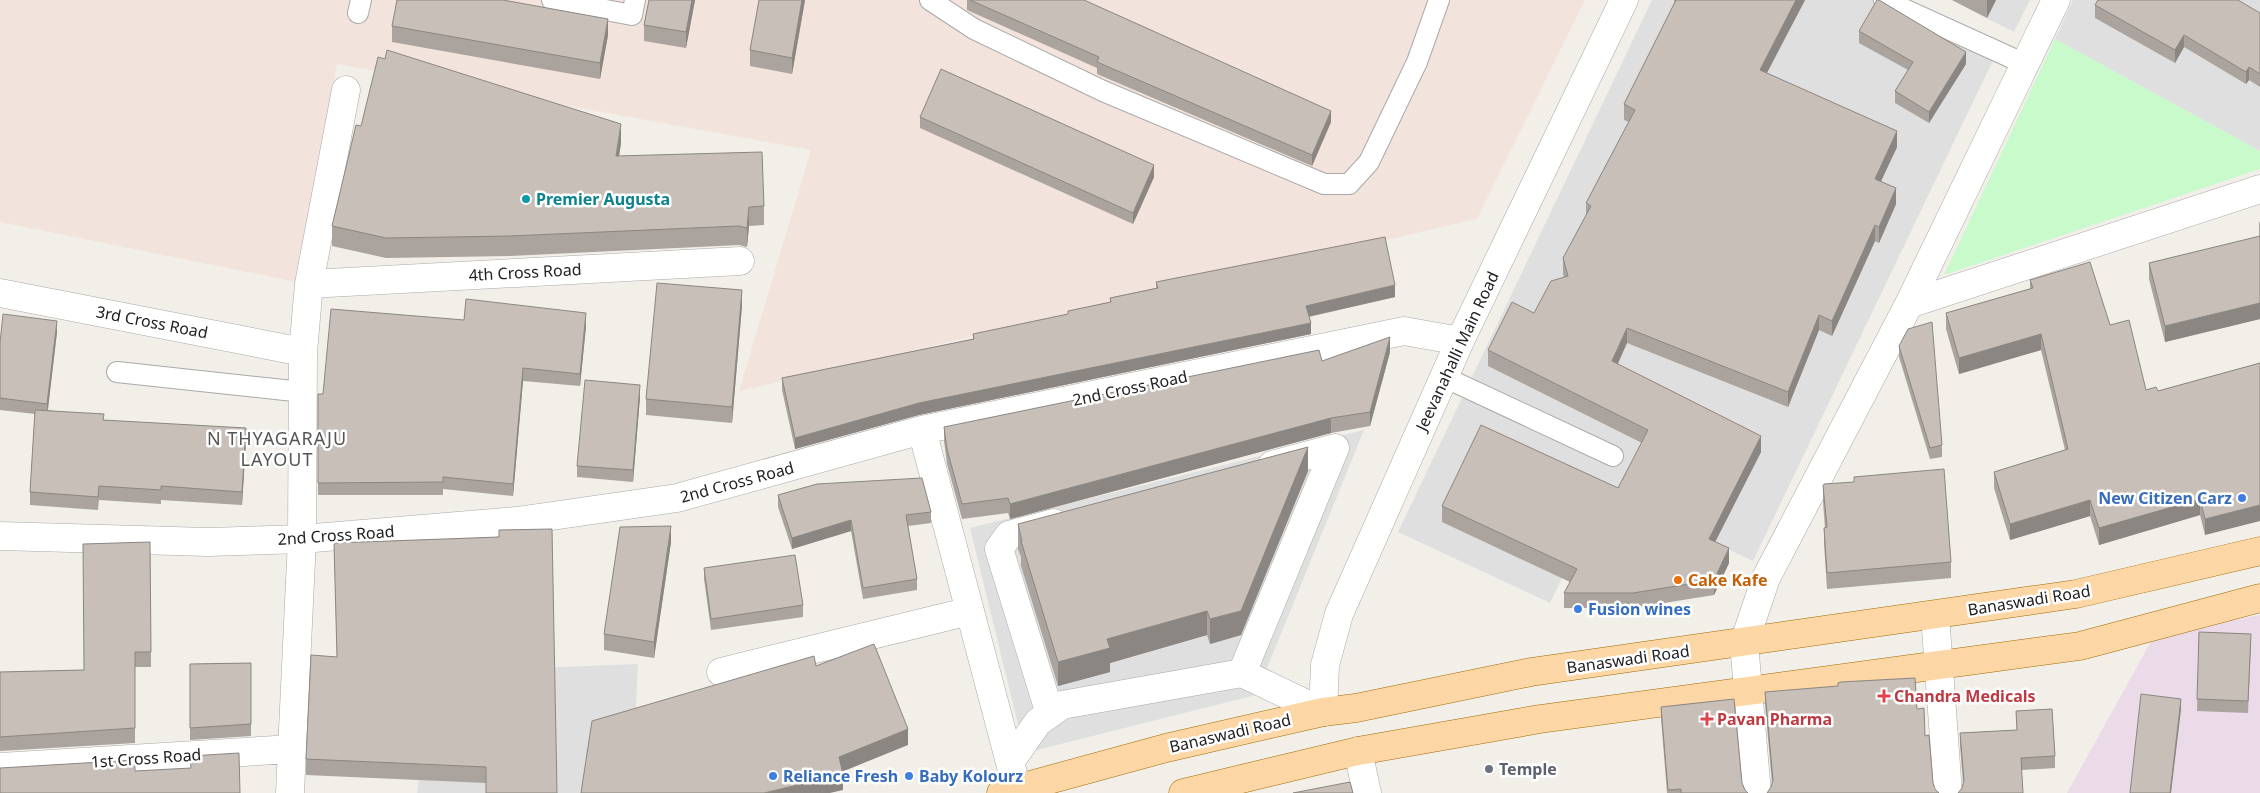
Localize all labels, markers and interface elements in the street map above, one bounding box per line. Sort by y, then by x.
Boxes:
place label: Premier Augusta [536,188,670,210]
marker: Premier Augusta [520,193,532,205]
street label: 4th Cross Road [468,258,582,286]
street label: Jeevanahalli Main Road [1410,268,1504,436]
street label: 3rd Cross Road [94,300,210,344]
street label: 2nd Cross Road [1070,365,1190,411]
district label: N THYAGARAJU LAYOUT [207,426,347,471]
street label: 2nd Cross Road [678,456,796,508]
place label: New Citizen Carz [2098,487,2232,509]
marker: New Citizen Carz [2236,492,2248,504]
street label: 2nd Cross Road [277,520,395,550]
place label: Cake Kafe [1688,569,1767,591]
marker: Cake Kafe [1672,574,1684,586]
street label: Banaswadi Road [1966,579,2092,621]
place label: Fusion wines [1588,598,1691,620]
marker: Fusion wines [1572,603,1584,615]
street label: Banaswadi Road [1565,639,1691,679]
place label: Chandra Medicals [1894,685,2036,707]
marker: Chandra Medicals [1878,690,1890,702]
street label: Banaswadi Road [1167,708,1293,758]
place label: Pavan Pharma [1717,708,1832,730]
marker: Pavan Pharma [1701,713,1713,725]
street label: 1st Cross Road [90,743,202,773]
place label: Temple [1499,758,1557,780]
marker: Temple [1483,763,1495,775]
place label: Reliance Fresh [783,765,898,787]
place label: Baby Kolourz [919,765,1023,787]
marker: Reliance Fresh [767,770,779,782]
marker: Baby Kolourz [903,770,915,782]

